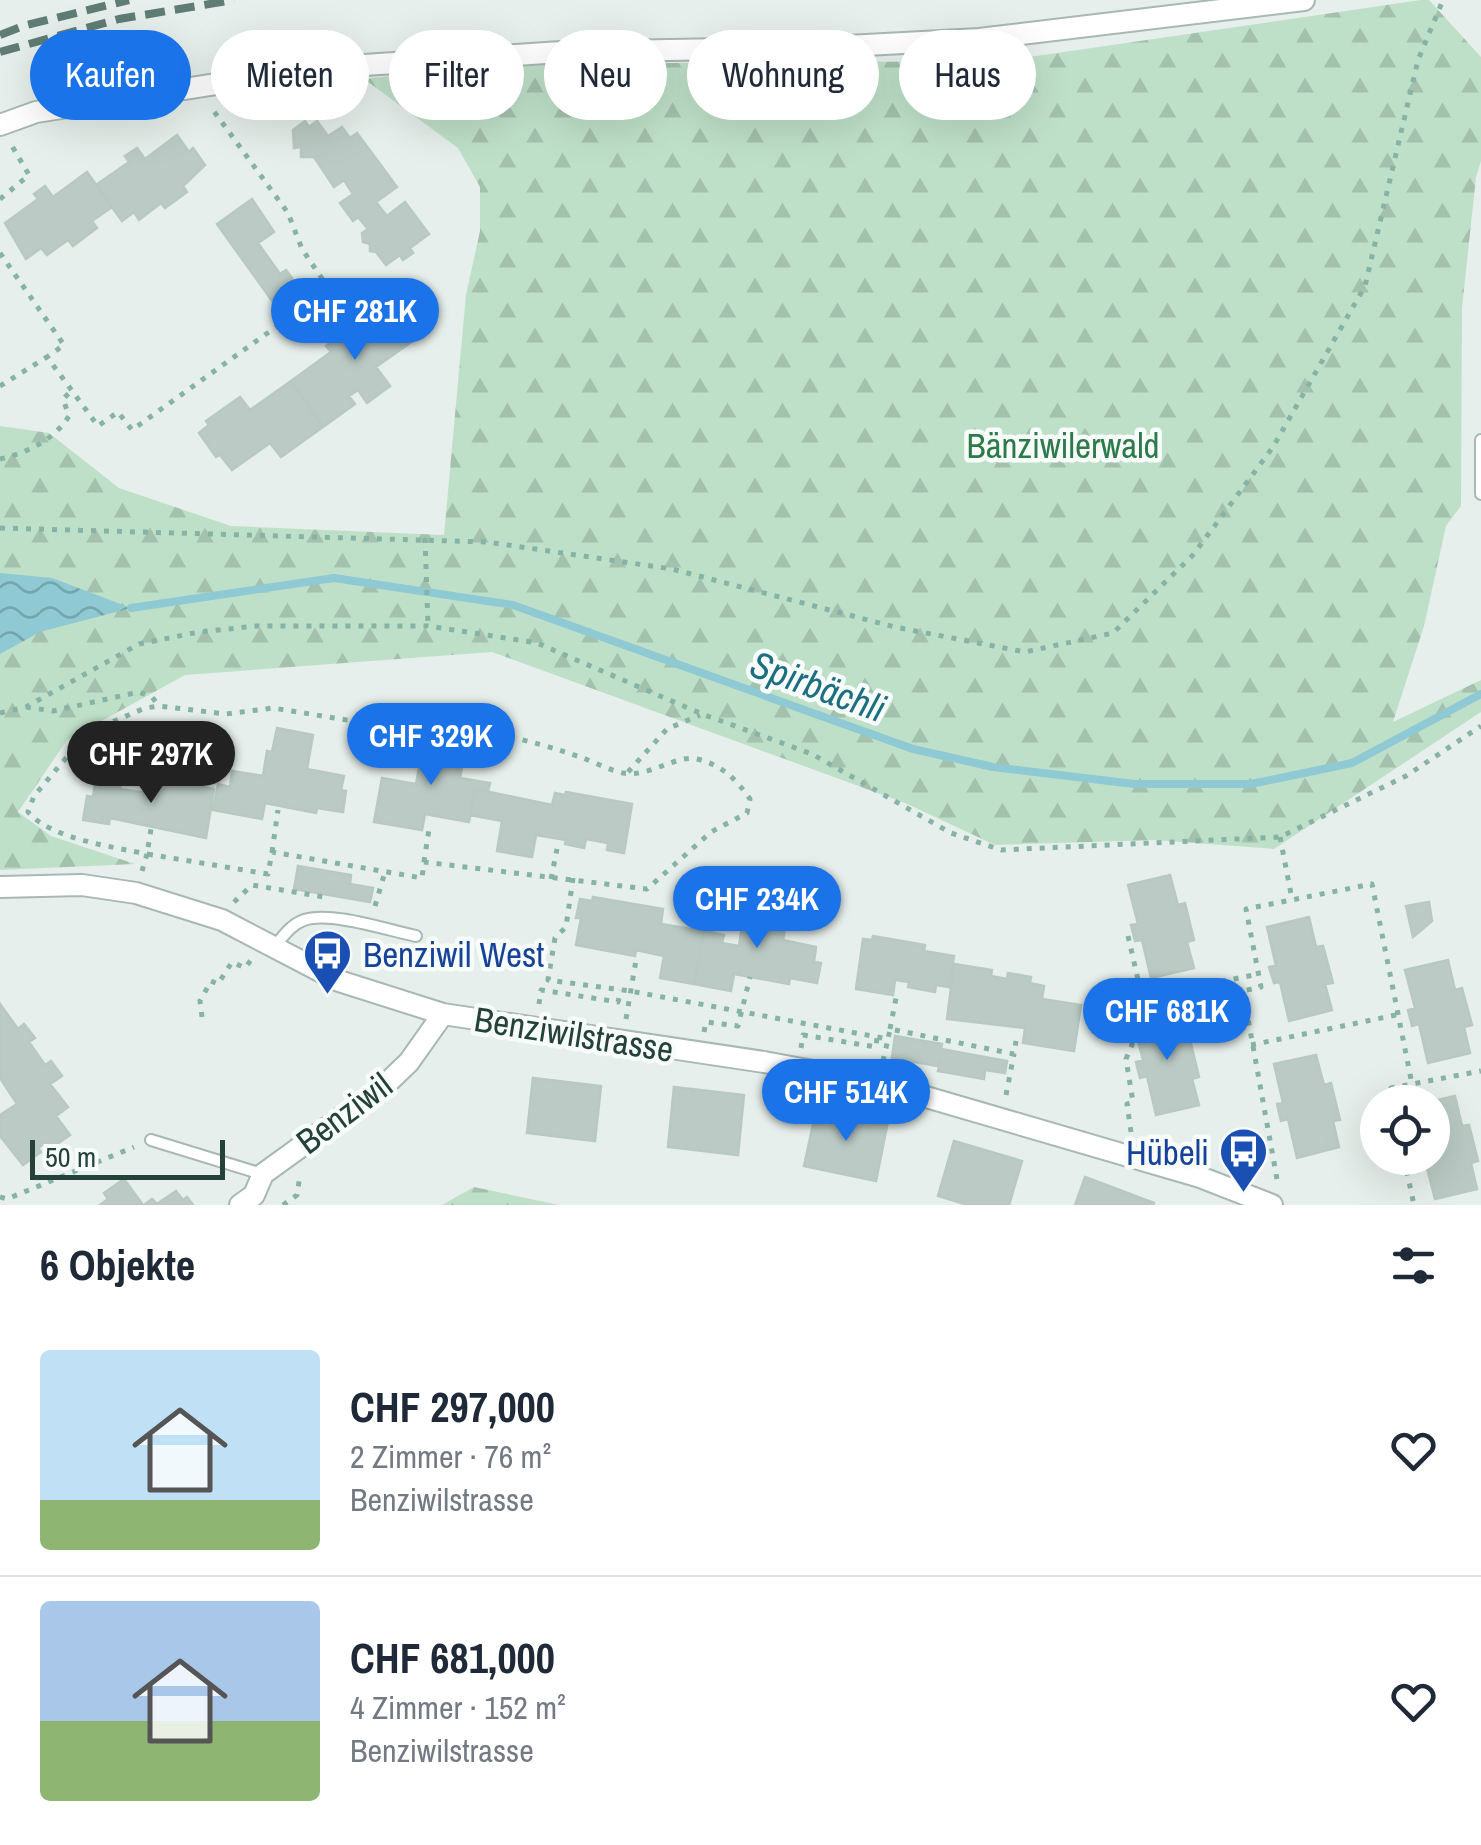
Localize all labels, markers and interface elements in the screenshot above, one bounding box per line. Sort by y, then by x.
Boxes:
chip: Kaufen [30,30,191,120]
chip: Mieten [211,30,369,120]
chip: Filter [389,30,524,120]
chip: Neu [544,30,667,120]
chip: Wohnung [687,30,879,120]
chip: Haus [899,30,1036,120]
pin: CHF 281K [252,278,458,363]
text: CHF 281K [293,289,417,332]
park label: Bänziwilerwald [967,422,1160,469]
water label: Spirbächli [743,638,893,734]
pin: CHF 329K [328,703,534,788]
text: CHF 329K [369,714,493,757]
pin: CHF 297K [48,721,254,806]
text: CHF 297K [89,732,213,775]
pin: CHF 234K [654,866,860,951]
text: CHF 234K [695,877,819,920]
bus stop icon: Benziwil West [302,928,354,996]
place label: Benziwil West [363,931,544,978]
pin: CHF 681K [1064,978,1270,1063]
text: CHF 681K [1105,989,1229,1032]
street label: Benziwilstrasse [471,995,677,1073]
pin: CHF 514K [743,1059,949,1144]
street label: Benziwil [287,1062,401,1164]
text: CHF 514K [784,1070,908,1113]
map controls [1360,1085,1450,1175]
button: locate [1360,1085,1450,1175]
bus stop icon: Hübeli [1218,1126,1270,1194]
place label: Hübeli [1126,1129,1209,1176]
scale bar [30,1135,225,1180]
text: 50 m [45,1138,96,1176]
text: 6 Objekte [40,1237,195,1293]
icon: filters [1386,1238,1441,1293]
text: CHF 297,000 [350,1379,555,1435]
icon: home [120,1390,240,1510]
icon: heart [1386,1423,1441,1478]
text: 2 Zimmer · 76 m² [350,1435,551,1478]
text: Benziwilstrasse [350,1478,534,1521]
text: CHF 681,000 [350,1630,555,1686]
icon: home [120,1641,240,1761]
icon: heart [1386,1674,1441,1729]
text: 4 Zimmer · 152 m² [350,1686,566,1729]
text: Benziwilstrasse [350,1729,534,1772]

